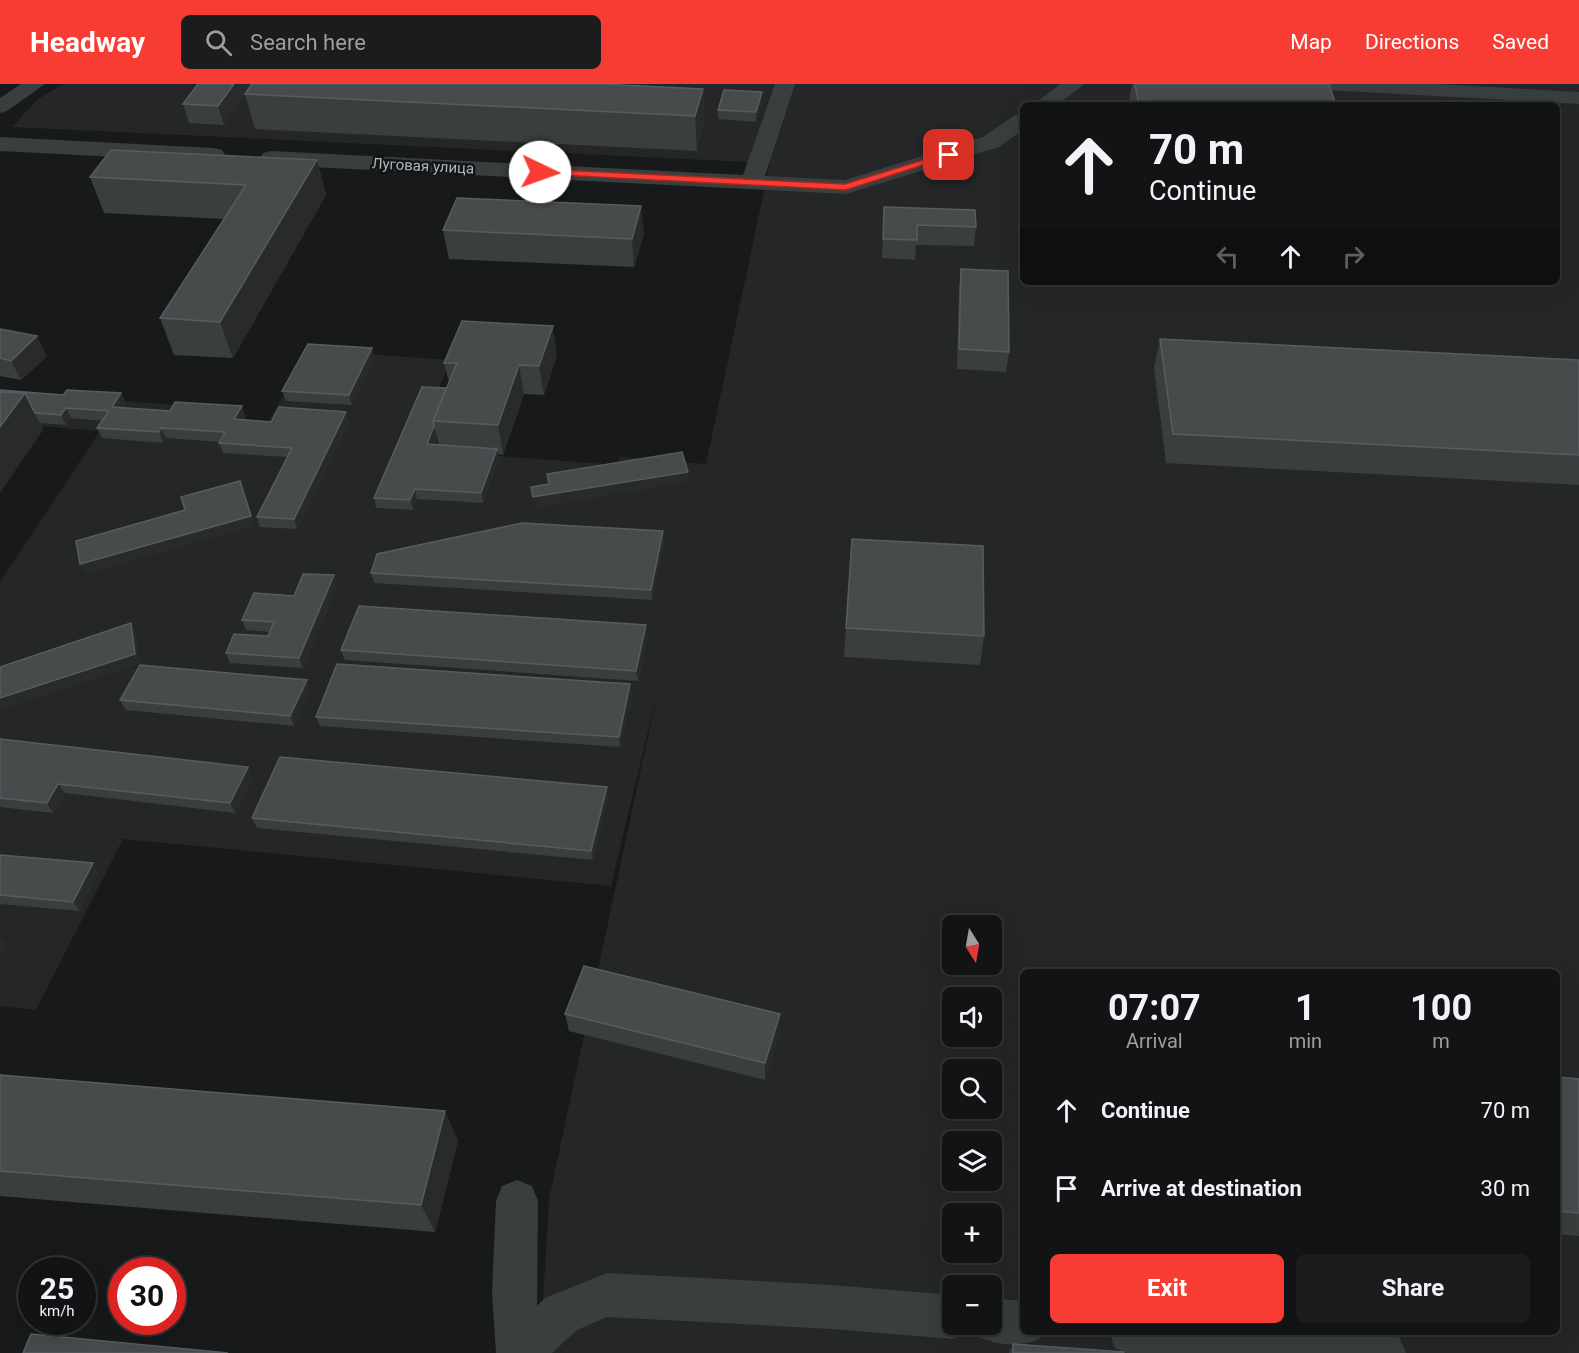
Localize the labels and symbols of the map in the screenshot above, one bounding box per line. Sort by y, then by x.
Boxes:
pin [923,129,974,180]
position arrow [508,140,572,204]
street label: Луговая улица [371,154,475,178]
north arrow [942,915,1002,975]
speed limit sign: 30 [108,1257,186,1335]

